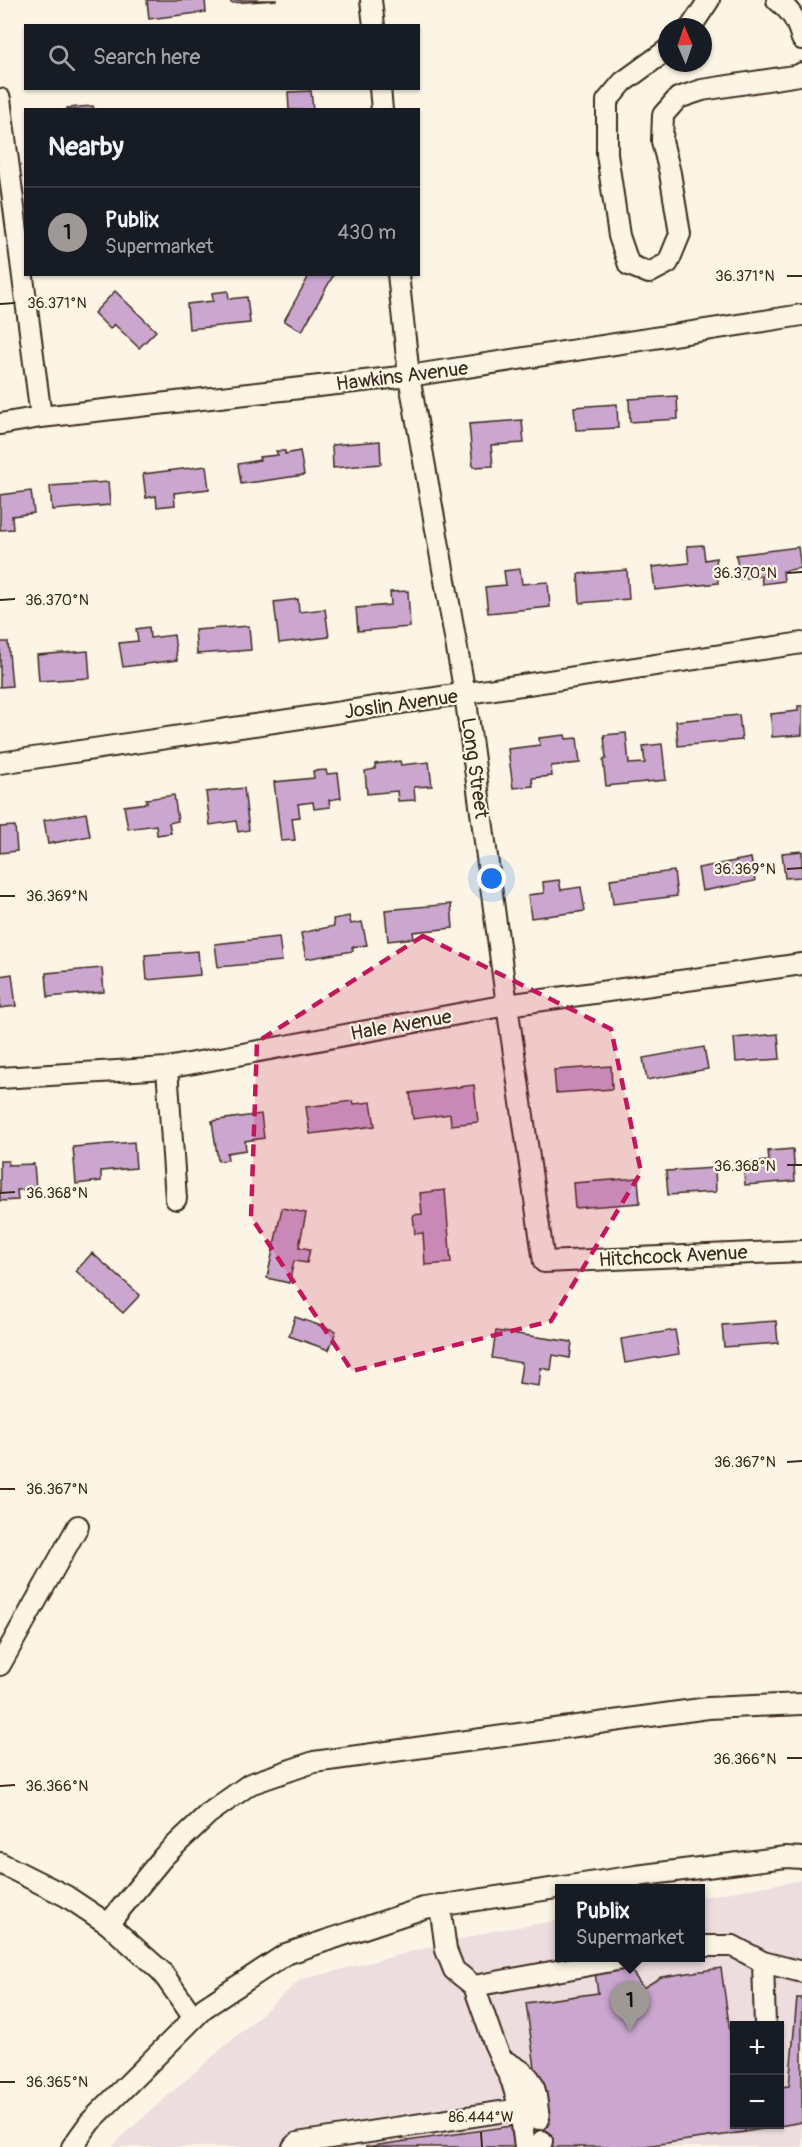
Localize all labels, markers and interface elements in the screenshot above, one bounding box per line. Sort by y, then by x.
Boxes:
north arrow [658,18,712,72]
search box [24,24,420,90]
icon: search [45,41,78,74]
text: Search here [93,43,200,71]
text: Nearby [48,131,124,163]
text: Publix [105,206,159,234]
text: 1 [64,220,71,245]
text: 430 m [337,220,396,245]
text: Supermarket [105,234,214,259]
text: 36.371°N [715,267,775,286]
text: 36.371°N [27,294,87,313]
street label: Hawkins Avenue [335,355,470,397]
text: 36.370°N [713,564,777,583]
text: 36.370°N [25,591,89,610]
street label: Joslin Avenue [343,684,460,724]
street label: Long Street [456,716,495,821]
text: 36.369°N [714,860,776,879]
your location [477,864,506,893]
text: 36.369°N [26,887,88,906]
street label: Hale Avenue [348,1004,454,1046]
text: 36.368°N [714,1157,776,1176]
text: 36.368°N [26,1184,88,1203]
street label: Hitchcock Avenue [598,1240,748,1272]
text: 36.367°N [714,1453,776,1472]
text: 36.367°N [26,1480,88,1499]
text: 36.366°N [714,1750,776,1769]
text: 36.366°N [26,1777,88,1796]
popup [555,1884,705,1962]
text: Publix [576,1897,630,1925]
text: Supermarket [576,1925,684,1950]
pin: 1 [610,1982,650,2031]
map controls [730,2021,784,2129]
button: + [730,2021,784,2075]
text: 36.365°N [26,2073,88,2092]
button: − [730,2075,784,2129]
text: 86.444°W [448,2108,514,2127]

